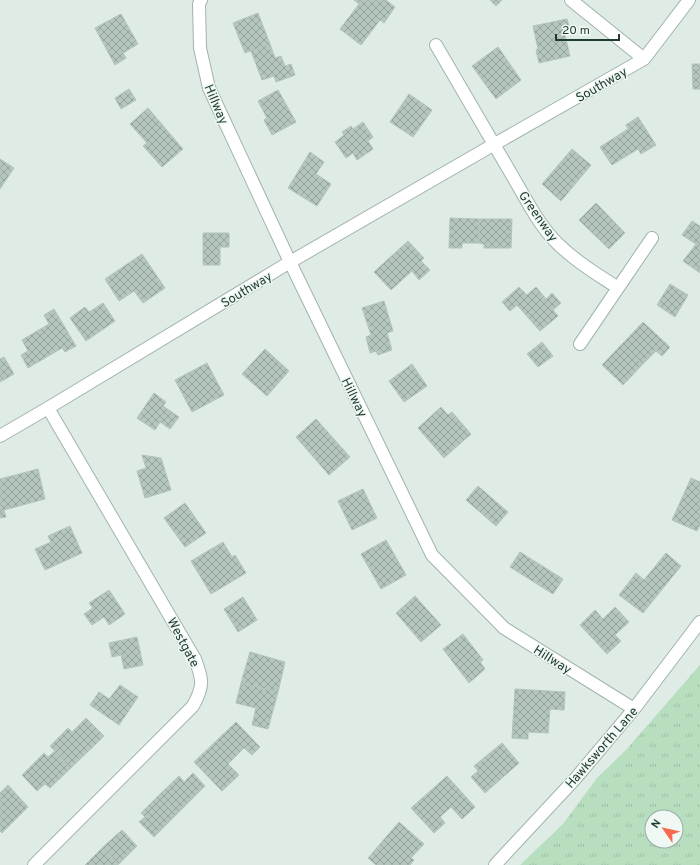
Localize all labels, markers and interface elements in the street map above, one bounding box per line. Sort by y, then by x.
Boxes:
scale bar [556,16,619,42]
text: 20 m [562,23,590,39]
street label: Southway [573,65,631,107]
street label: Hillway [200,82,231,127]
street label: Greenway [514,189,561,246]
street label: Southway [219,269,276,312]
street label: Hillway [337,375,370,420]
street label: Westgate [162,615,202,671]
street label: Hillway [530,643,574,679]
street label: Hawksworth Lane [563,704,642,792]
north arrow [644,809,684,849]
text: N [649,817,665,831]

